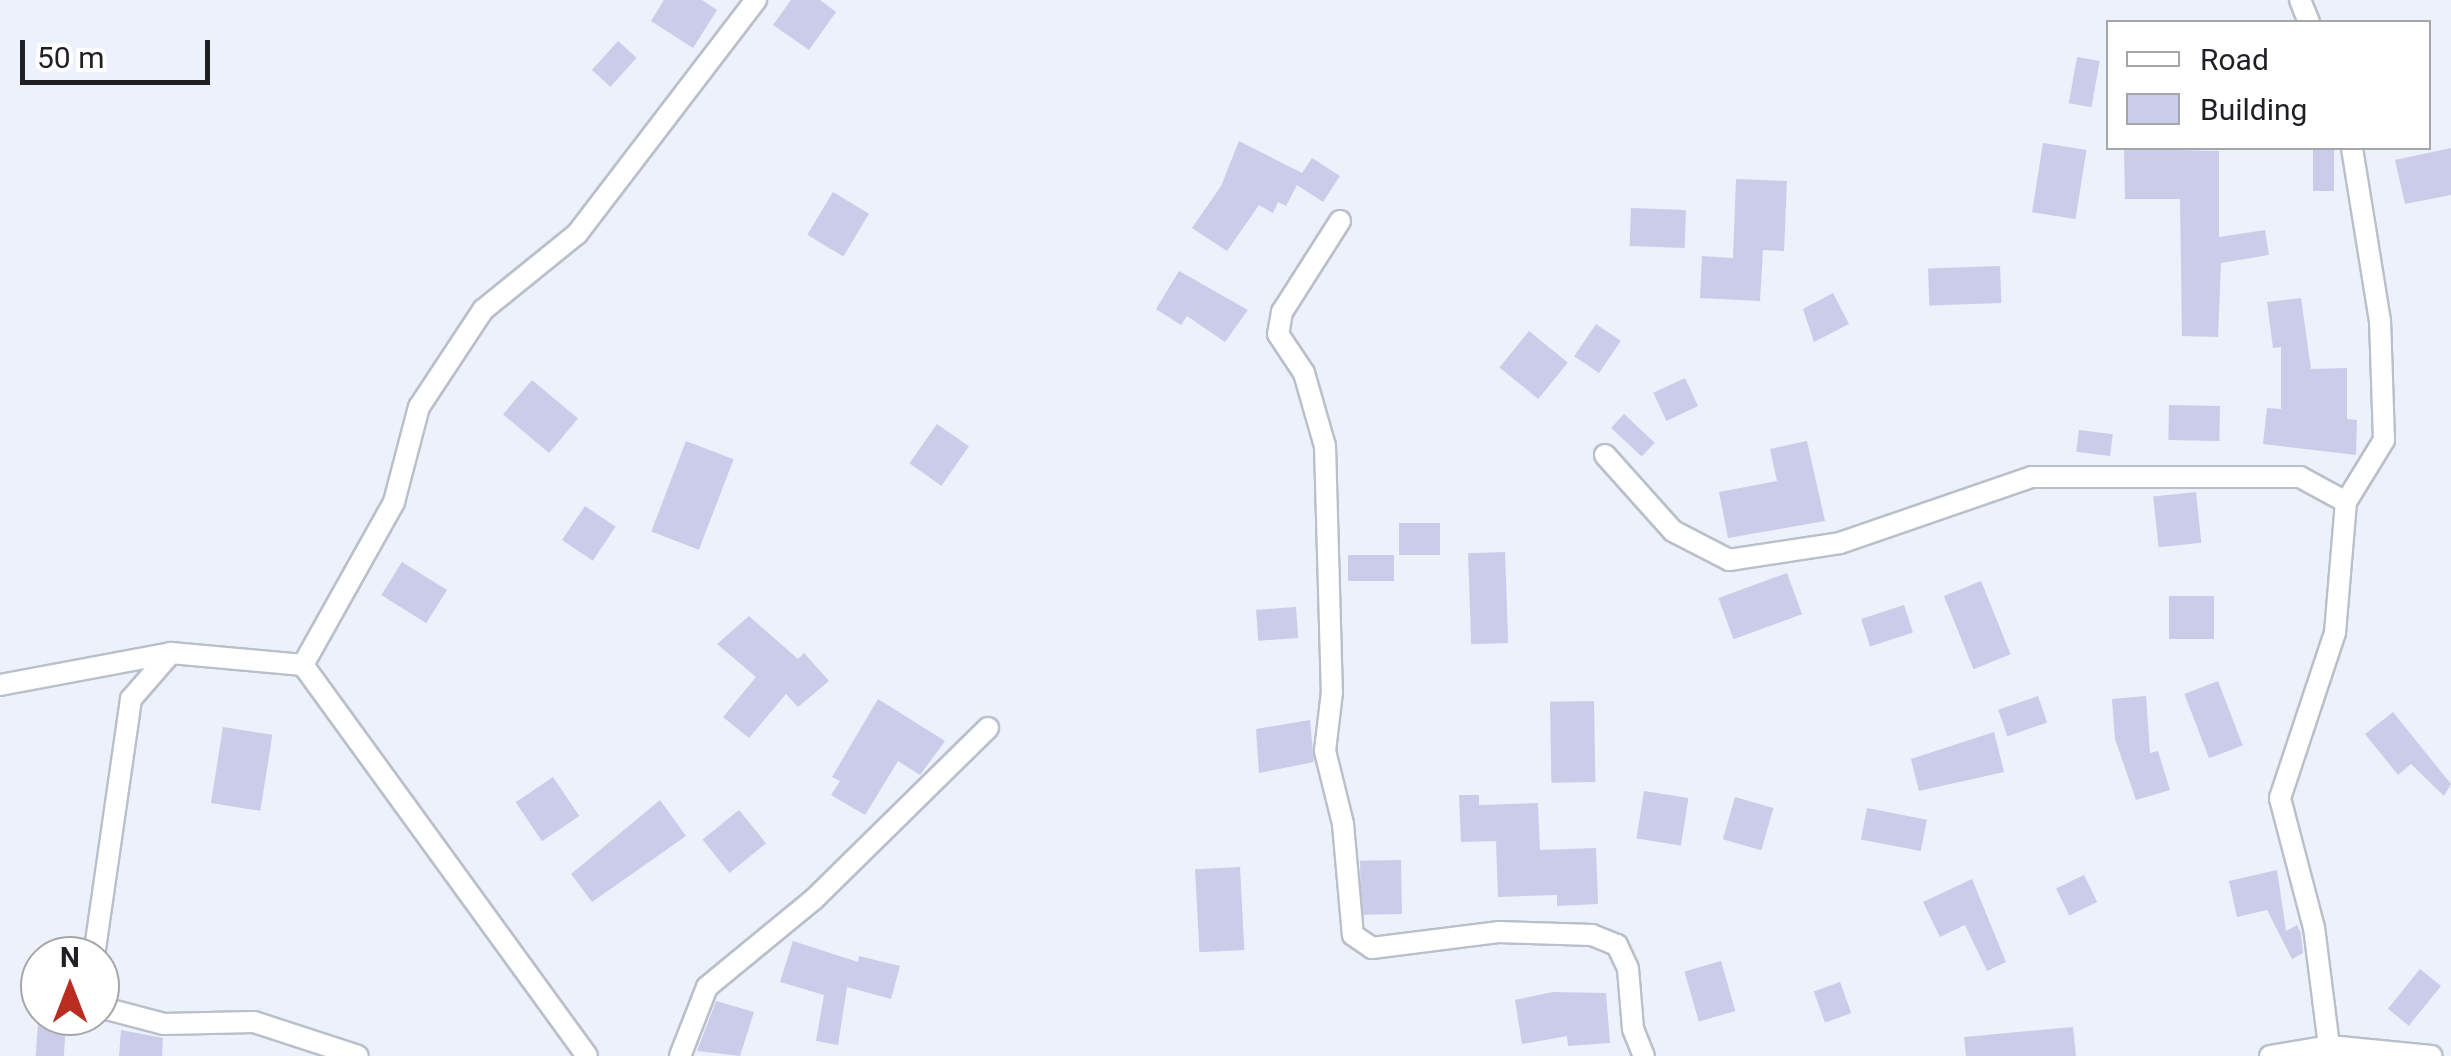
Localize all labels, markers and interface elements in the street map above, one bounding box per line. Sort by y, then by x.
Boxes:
scale bar [25,20,215,82]
legend [2106,20,2431,150]
text: 50 m [37,40,104,75]
text: Road [2200,42,2269,77]
text: Building [2200,92,2307,127]
north arrow [20,936,120,1036]
text: N [60,941,80,974]

